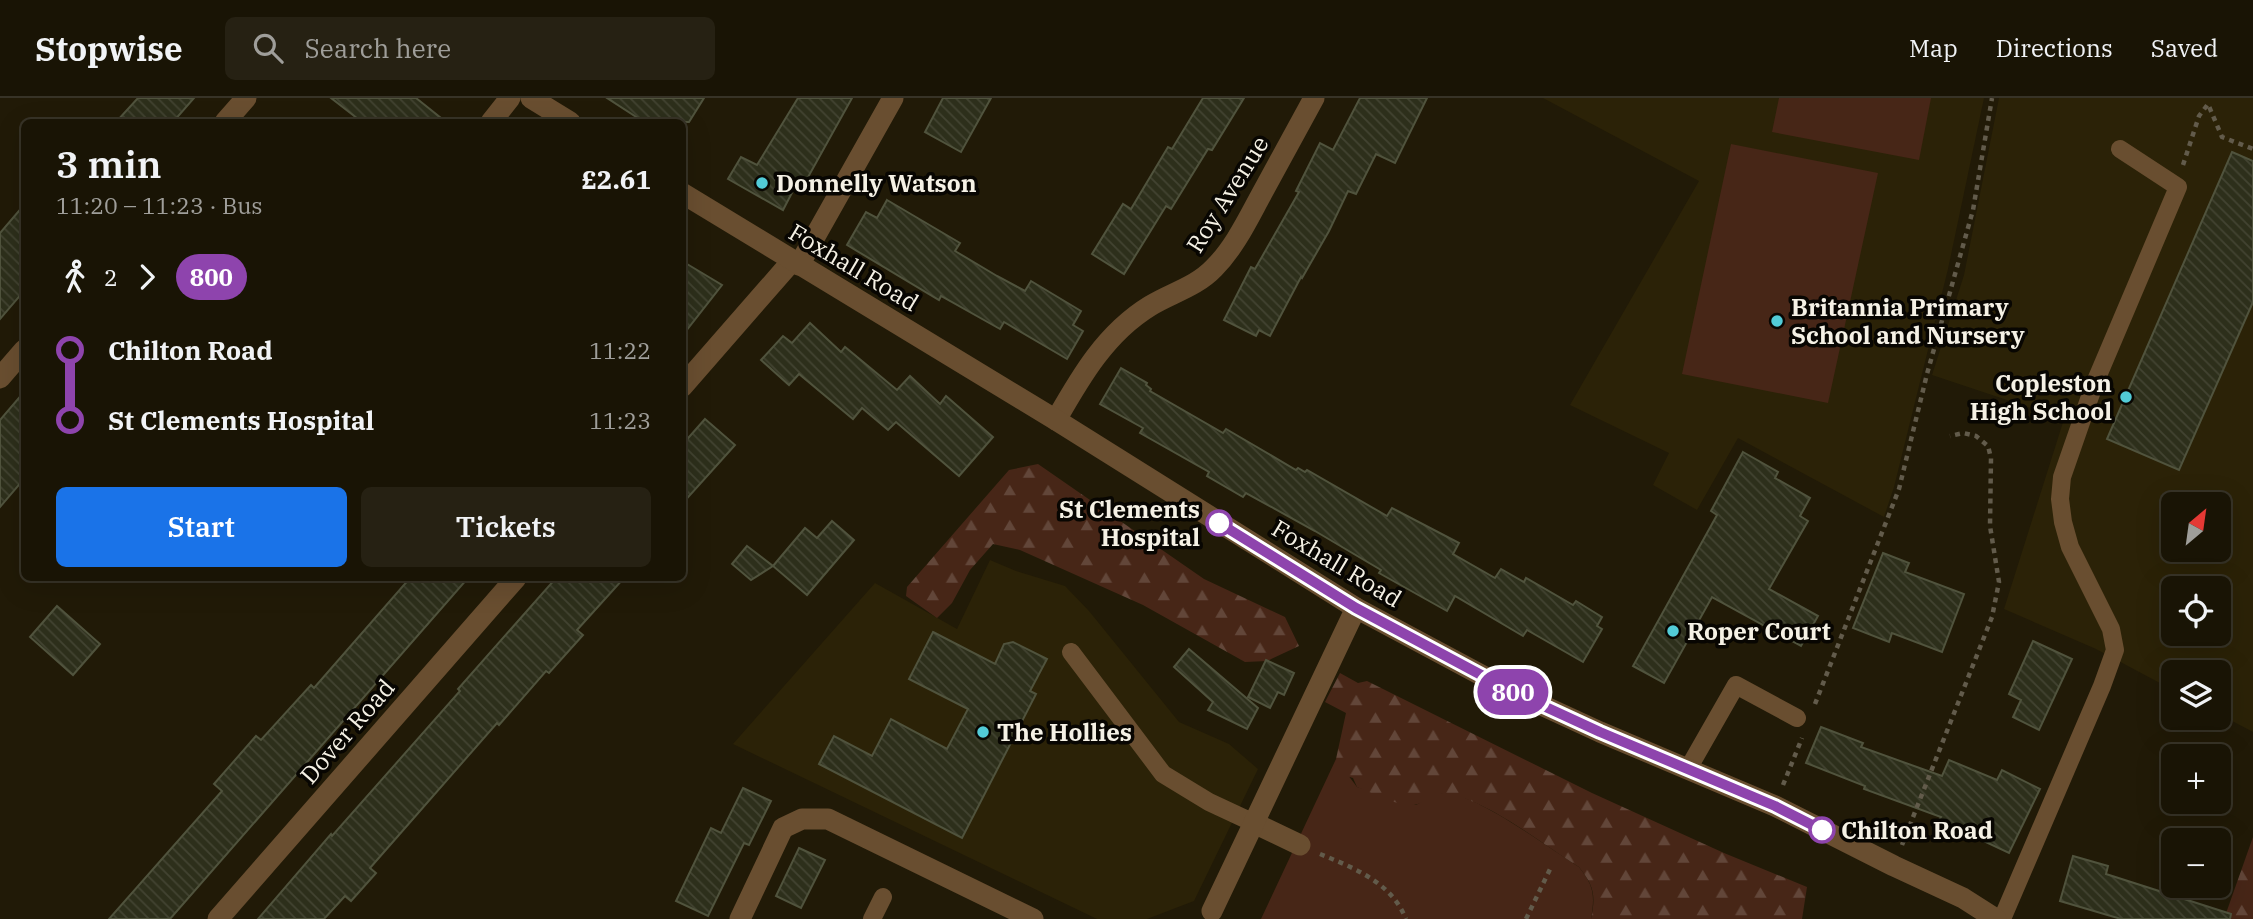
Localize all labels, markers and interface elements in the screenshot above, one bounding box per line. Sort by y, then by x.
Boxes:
search box [225,17,715,80]
text: Stopwise [35,27,183,70]
icon: search [249,29,287,67]
text: Search here [305,31,451,65]
text: Map [1909,32,1958,64]
text: Directions [1996,32,2113,64]
text: Saved [2151,32,2218,64]
street label: Roy Avenue [1178,130,1276,258]
text: 3 min [56,139,162,188]
text: £2.61 [581,162,651,196]
place label: Donnelly Watson [776,167,977,199]
marker: Donnelly Watson [754,175,770,191]
text: 11:20 – 11:23 · Bus [56,190,263,220]
street label: Foxhall Road [783,216,925,318]
icon: walk [56,258,94,296]
icon: forward [128,258,166,296]
text: 800 [190,261,233,293]
text: 2 [104,262,118,292]
place label: Britannia Primary School and Nursery [1791,291,2025,351]
marker: Britannia Primary School and Nursery [1769,313,1785,329]
text: Chilton Road [108,333,273,367]
text: 11:22 [589,335,651,365]
place label: Copleston High School [1970,367,2112,427]
marker: Copleston High School [2118,389,2134,405]
text: St Clements Hospital [108,403,374,437]
text: 11:23 [589,405,651,435]
button: Start [56,487,347,567]
button: Tickets [361,487,651,567]
north arrow [2161,492,2231,562]
map controls [2161,492,2231,898]
place label: St Clements Hospital [1059,493,1200,553]
marker: St Clements Hospital [1206,510,1232,536]
street label: Foxhall Road [1266,512,1408,614]
button: locate [2161,576,2231,646]
place label: Roper Court [1687,615,1831,647]
marker: Roper Court [1665,623,1681,639]
button: layers [2161,660,2231,730]
line badge: 800 [1473,669,1553,715]
street label: Dover Road [293,672,401,790]
text: 800 [1491,676,1535,708]
place label: The Hollies [997,716,1132,748]
marker: The Hollies [975,724,991,740]
button: + [2161,744,2231,814]
place label: Chilton Road [1841,814,1993,846]
marker: Chilton Road [1809,817,1835,843]
button: − [2161,828,2231,898]

